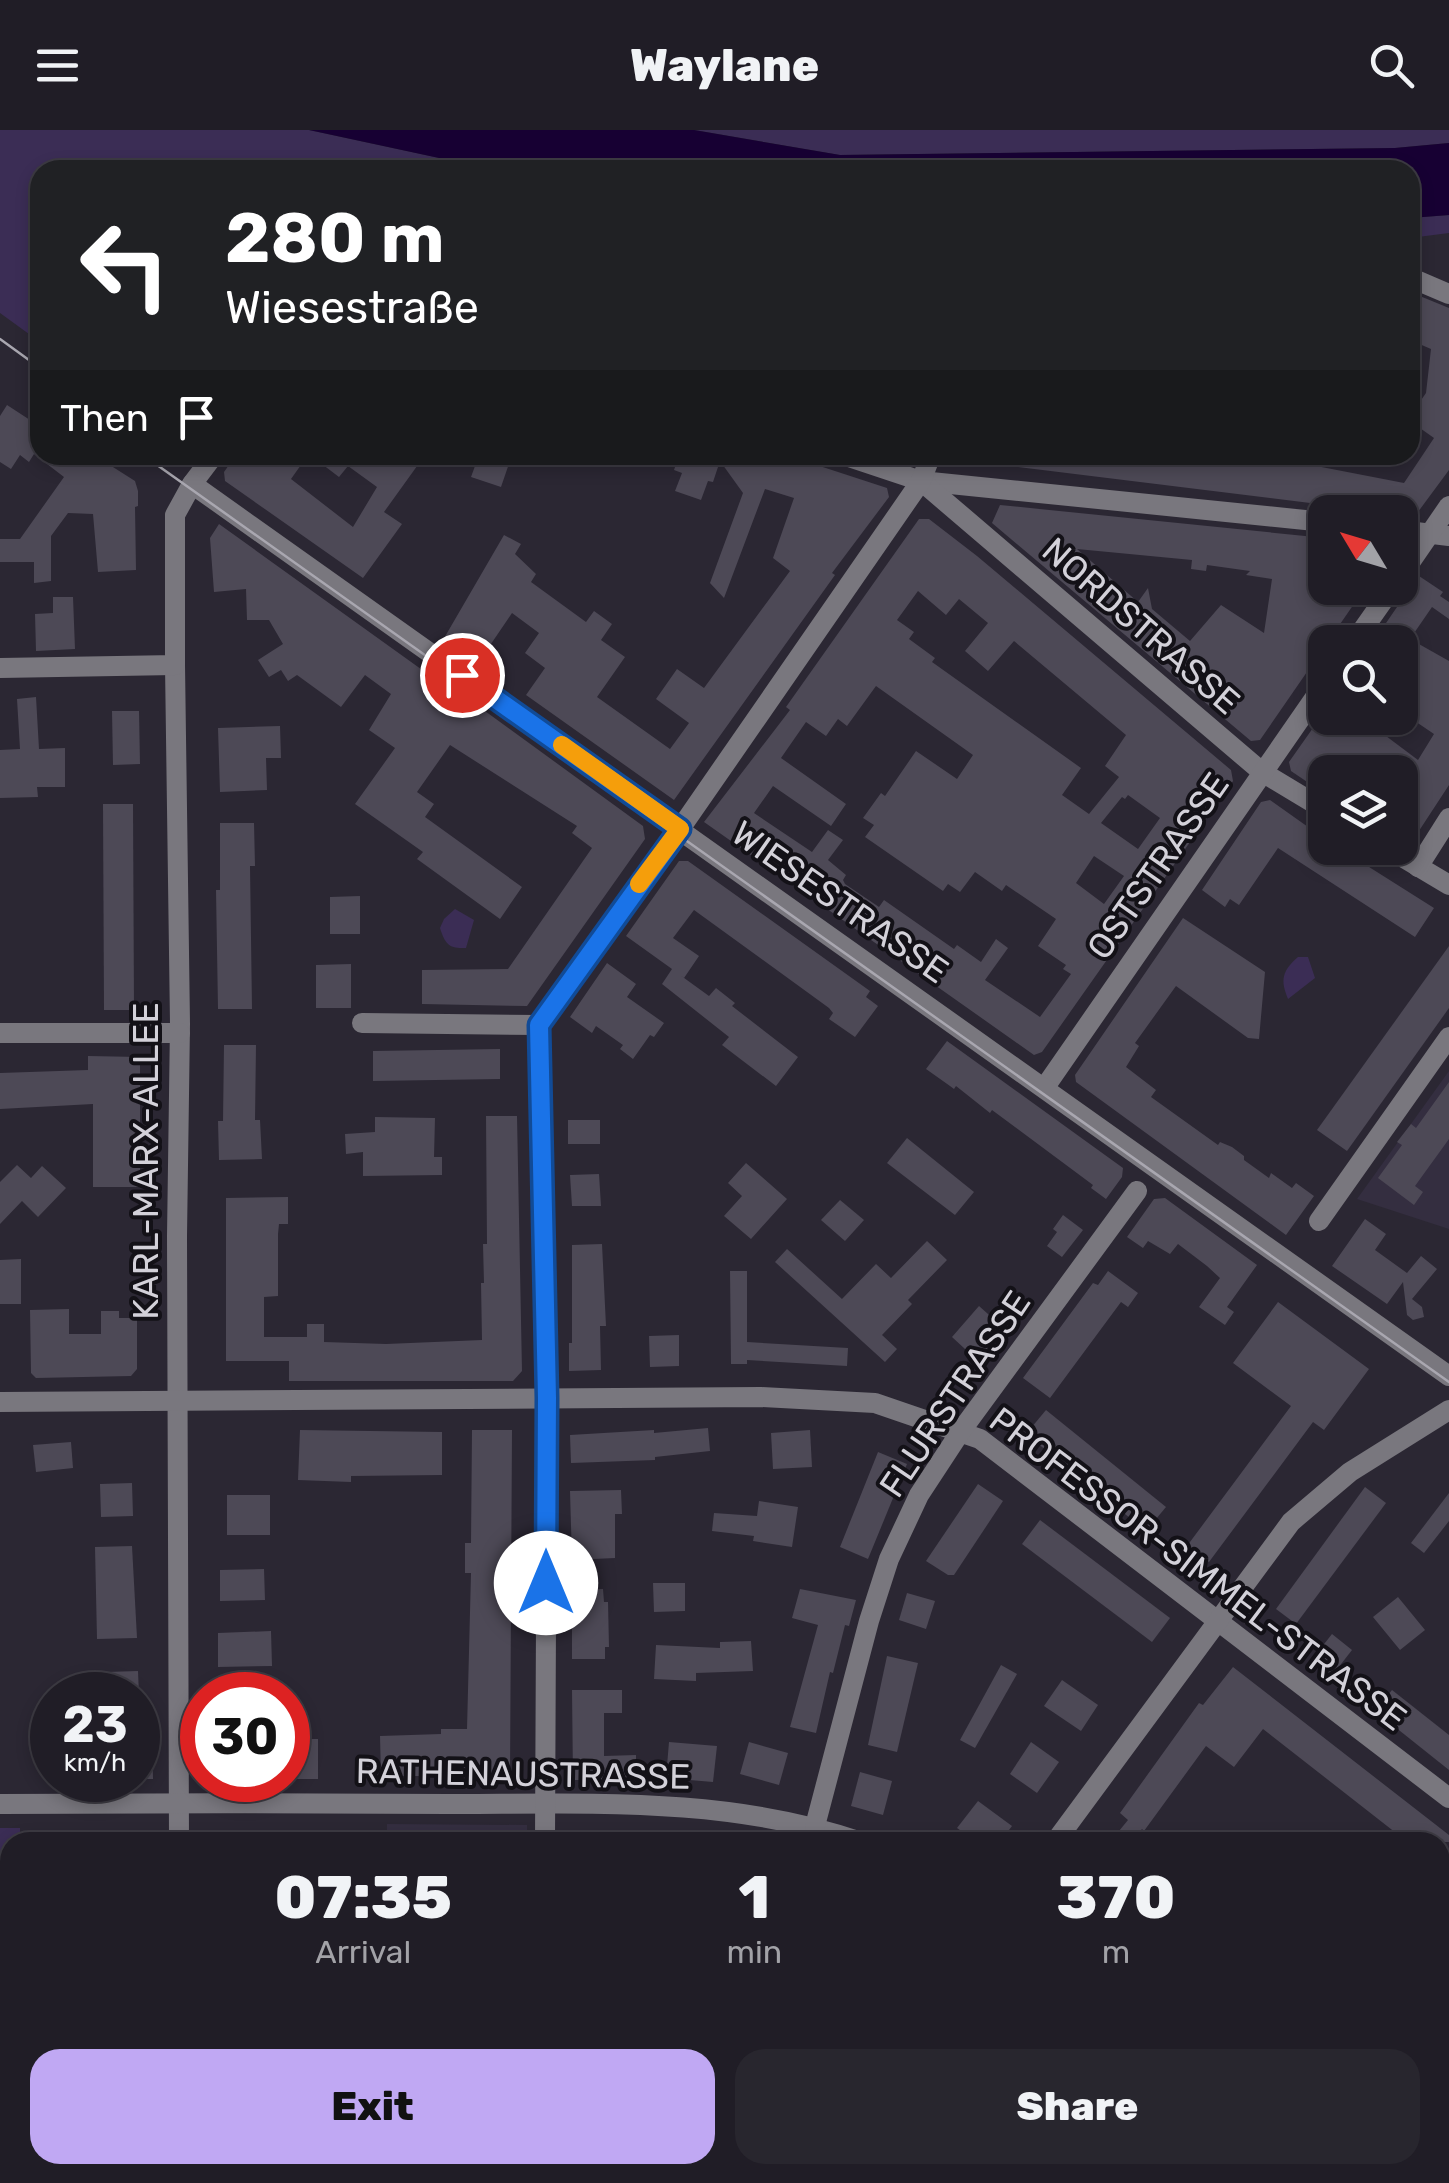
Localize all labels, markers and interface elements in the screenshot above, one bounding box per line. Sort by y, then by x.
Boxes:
icon: menu [30,38,85,93]
icon: search [1364,38,1419,93]
text: Waylane [630,39,819,92]
text: 280 m [225,197,445,280]
icon: left [60,200,190,330]
text: Wiesestraße [225,281,479,334]
icon: arrive [169,390,224,445]
text: Then [60,395,149,441]
north arrow [1308,495,1418,605]
map controls [1308,495,1418,865]
street label: NORDSTRASSE [1034,529,1248,723]
button: search [1308,625,1418,735]
pin [420,633,505,718]
icon: arrive [435,648,490,703]
button: layers [1308,755,1418,865]
street label: OSTSTRASSE [1078,765,1238,967]
street label: WIESESTRASSE [724,812,956,992]
street label: KARL-MARX-ALLEE [125,1002,167,1320]
street label: FLURSTRASSE [871,1283,1039,1505]
street label: PROFESSOR-SIMMEL-STRASSE [981,1398,1415,1740]
position arrow [494,1531,598,1635]
speed limit sign: 30 [180,1672,310,1802]
text: 23 [62,1695,128,1755]
text: km/h [64,1748,126,1777]
street label: RATHENAUSTRASSE [355,1750,691,1798]
text: 07:35 [275,1862,452,1933]
text: 1 [738,1862,770,1933]
text: 370 [1057,1862,1175,1933]
text: Arrival [315,1933,411,1971]
text: min [726,1933,782,1971]
text: m [1102,1933,1130,1971]
button: Exit [30,2049,715,2164]
button: Share [735,2049,1420,2164]

